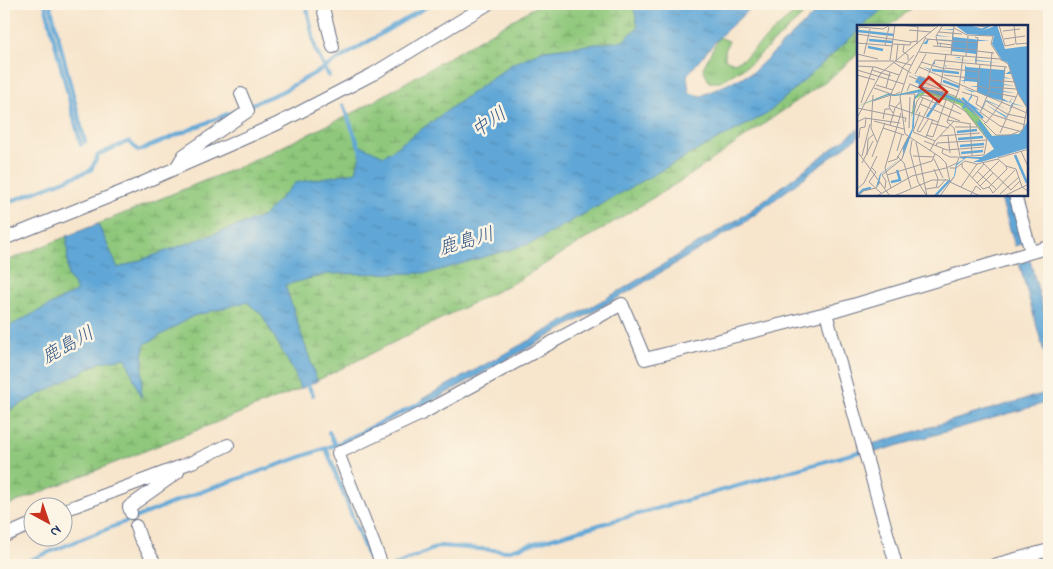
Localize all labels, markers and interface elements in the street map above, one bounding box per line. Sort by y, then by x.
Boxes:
inset map [857,25,1028,196]
water label: 中川 [466,101,513,145]
water label: 鹿島川 [436,222,498,263]
water label: 鹿島川 [37,321,100,372]
north arrow [22,496,72,546]
text: N [45,520,66,542]

